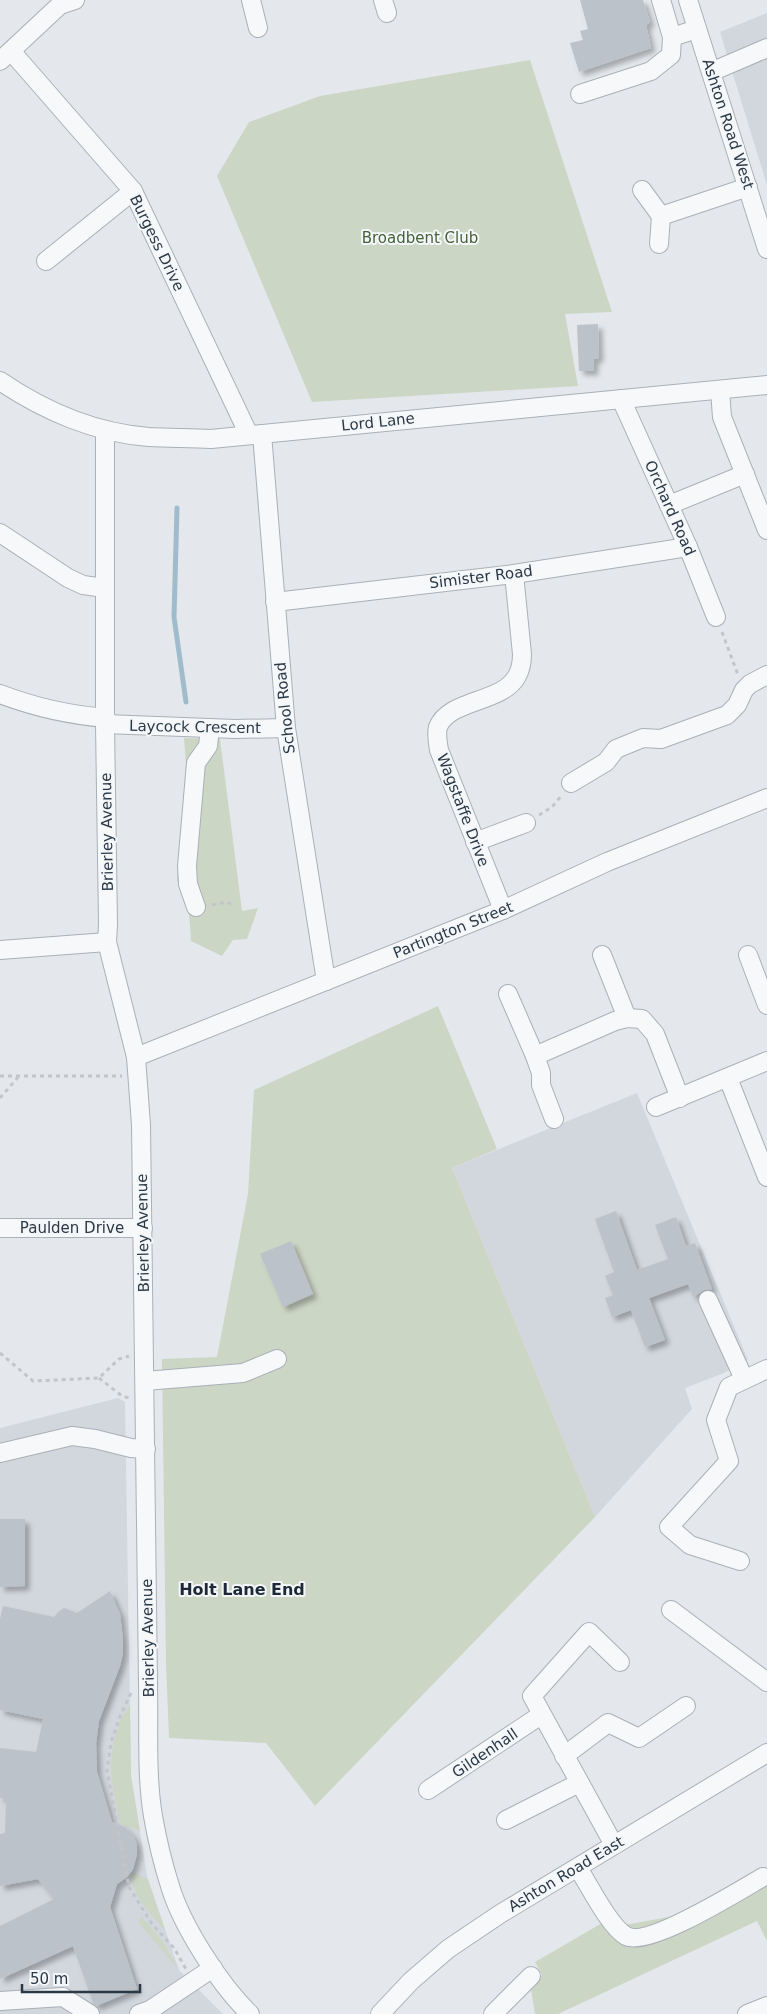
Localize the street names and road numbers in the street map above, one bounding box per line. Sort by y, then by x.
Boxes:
street label: Ashton Road West [698,56,758,192]
street label: Burgess Drive [126,192,188,294]
street label: Lord Lane [340,409,416,435]
street label: Orchard Road [641,458,699,558]
street label: Simister Road [428,562,534,592]
street label: School Road [271,661,299,755]
street label: Laycock Crescent [129,717,261,737]
street label: Wagstaffe Drive [433,751,493,869]
street label: Brierley Avenue [97,772,117,892]
street label: Partington Street [390,898,516,962]
street label: Brierley Avenue [133,1173,153,1293]
street label: Paulden Drive [20,1219,124,1237]
street label: Brierley Avenue [138,1578,158,1698]
street label: Gildenhall [449,1724,521,1782]
street label: Ashton Road East [505,1832,627,1916]

